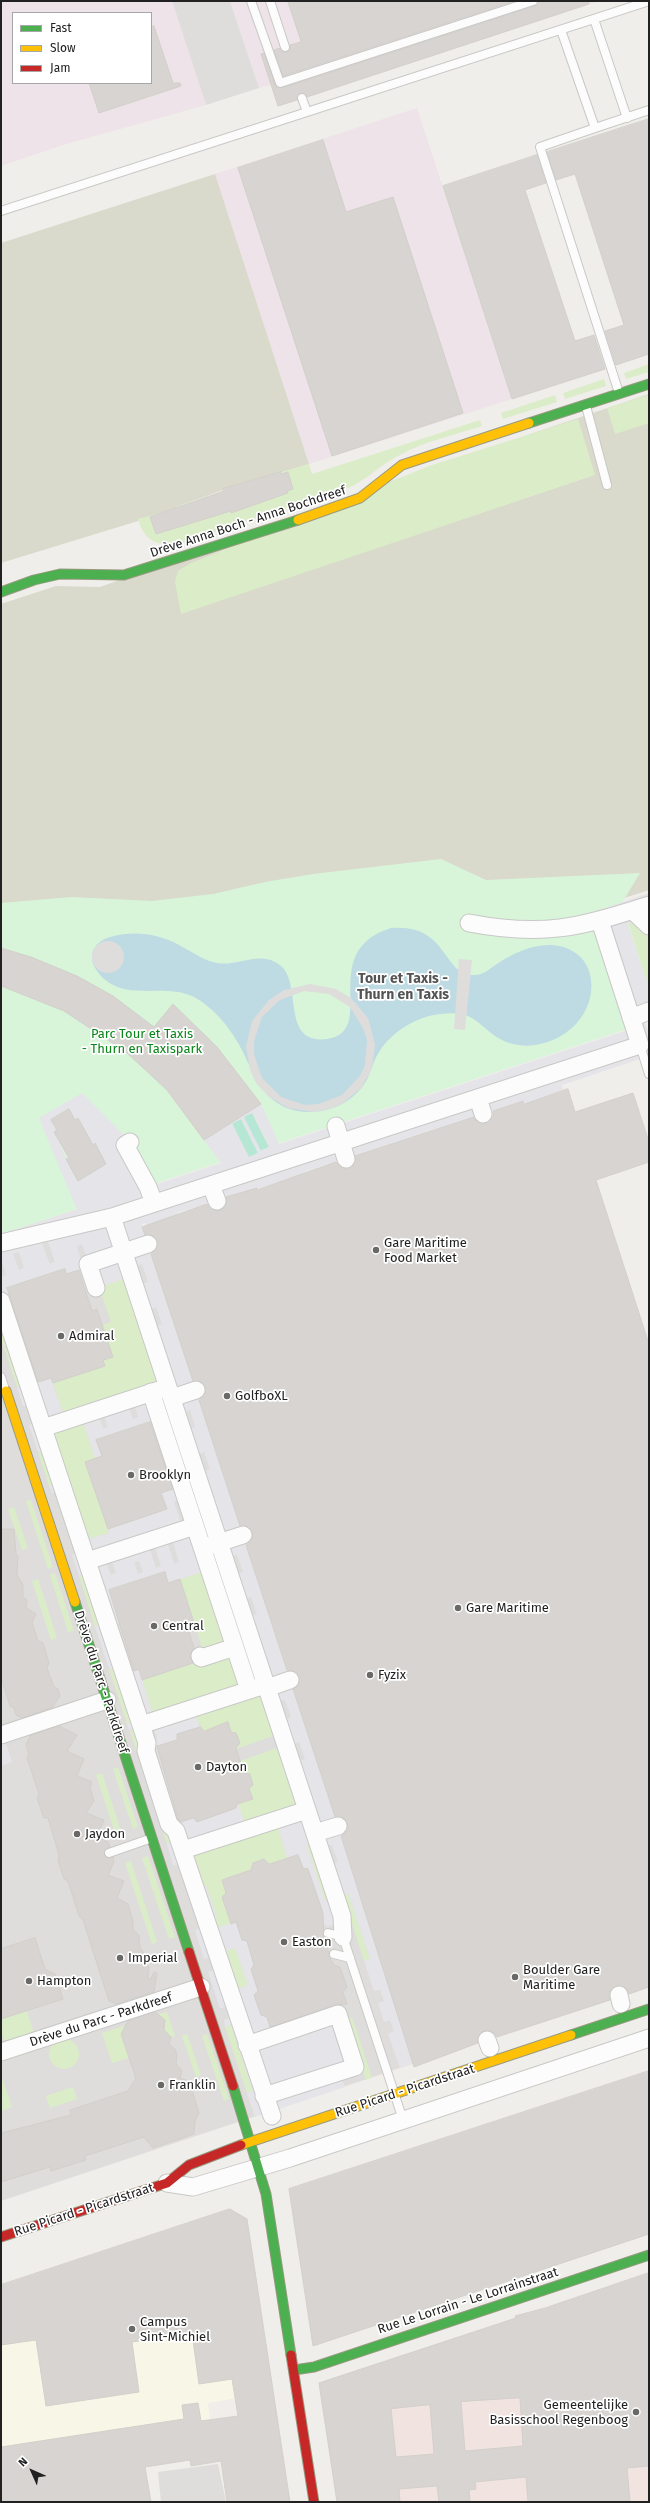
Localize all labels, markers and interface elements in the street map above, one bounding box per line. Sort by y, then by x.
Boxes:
legend [12,12,152,84]
text: Fast [50,21,72,35]
text: Slow [50,41,76,55]
text: Jam [50,61,70,75]
street label: Drève Anna Boch - Anna Bochdreef [148,483,348,561]
district label: Tour et Taxis - Thurn en Taxis [357,971,449,1004]
park label: Parc Tour et Taxis - Thurn en Taxispark [82,1026,202,1057]
place label: Gare Maritime Food Market [384,1235,467,1266]
marker: Gare Maritime Food Market [371,1245,381,1255]
place label: Admiral [69,1328,114,1344]
marker: Admiral [56,1331,66,1341]
place label: GolfboXL [235,1388,288,1404]
marker: GolfboXL [222,1391,232,1401]
place label: Brooklyn [139,1467,191,1483]
marker: Brooklyn [126,1470,136,1480]
place label: Gare Maritime [466,1600,549,1616]
marker: Gare Maritime [453,1603,463,1613]
street label: Drève du Parc - Parkdreef [71,1609,131,1755]
place label: Central [162,1618,204,1634]
marker: Central [149,1621,159,1631]
place label: Fyzix [378,1667,406,1683]
marker: Fyzix [365,1670,375,1680]
place label: Dayton [206,1759,247,1775]
marker: Dayton [193,1762,203,1772]
place label: Jaydon [85,1826,125,1842]
marker: Jaydon [72,1829,82,1839]
place label: Easton [292,1934,332,1950]
marker: Easton [279,1937,289,1947]
place label: Imperial [128,1950,177,1966]
marker: Imperial [115,1953,125,1963]
place label: Boulder Gare Maritime [523,1962,600,1993]
marker: Boulder Gare Maritime [510,1972,520,1982]
place label: Hampton [37,1973,91,1989]
marker: Hampton [24,1976,34,1986]
street label: Drève du Parc - Parkdreef [28,1990,174,2050]
street label: Rue Picard - Picardstraat [333,2061,477,2121]
place label: Franklin [169,2077,216,2093]
marker: Franklin [156,2080,166,2090]
street label: Rue Picard - Picardstraat [12,2180,156,2240]
street label: Rue Le Lorrain - Le Lorrainstraat [376,2264,560,2338]
place label: Campus Sint-Michiel [140,2314,210,2345]
marker: Campus Sint-Michiel [127,2324,137,2334]
place label: Gemeentelijke Basisschool Regenboog [489,2397,628,2428]
marker: Gemeentelijke Basisschool Regenboog [631,2407,641,2417]
north arrow [12,2451,52,2491]
text: N [16,2455,30,2469]

